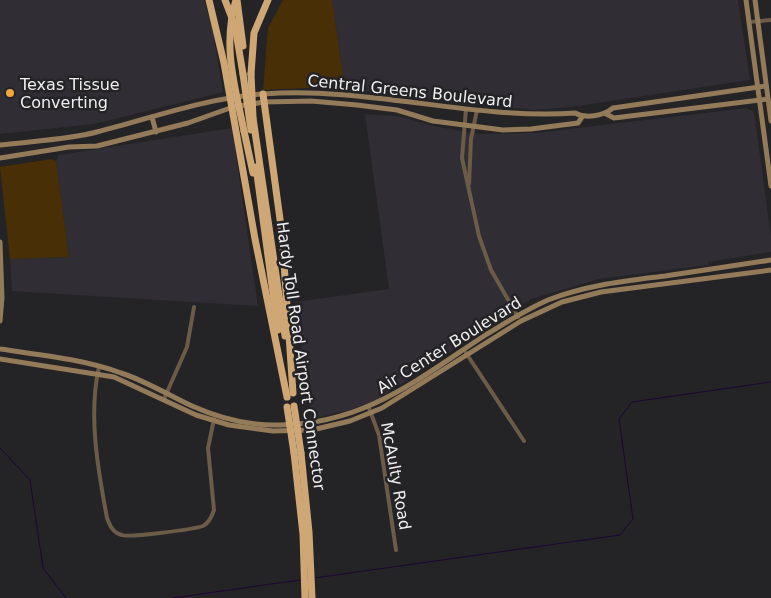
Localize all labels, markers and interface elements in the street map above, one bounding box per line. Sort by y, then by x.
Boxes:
street label: Central Greens Boulevard [307,71,513,111]
place label: Texas Tissue Converting [19,75,120,112]
marker: Texas Tissue Converting [4,87,16,99]
street label: Hardy Toll Road Airport Connector [273,220,329,492]
street label: Air Center Boulevard [373,293,525,397]
street label: McAulty Road [377,421,415,531]

